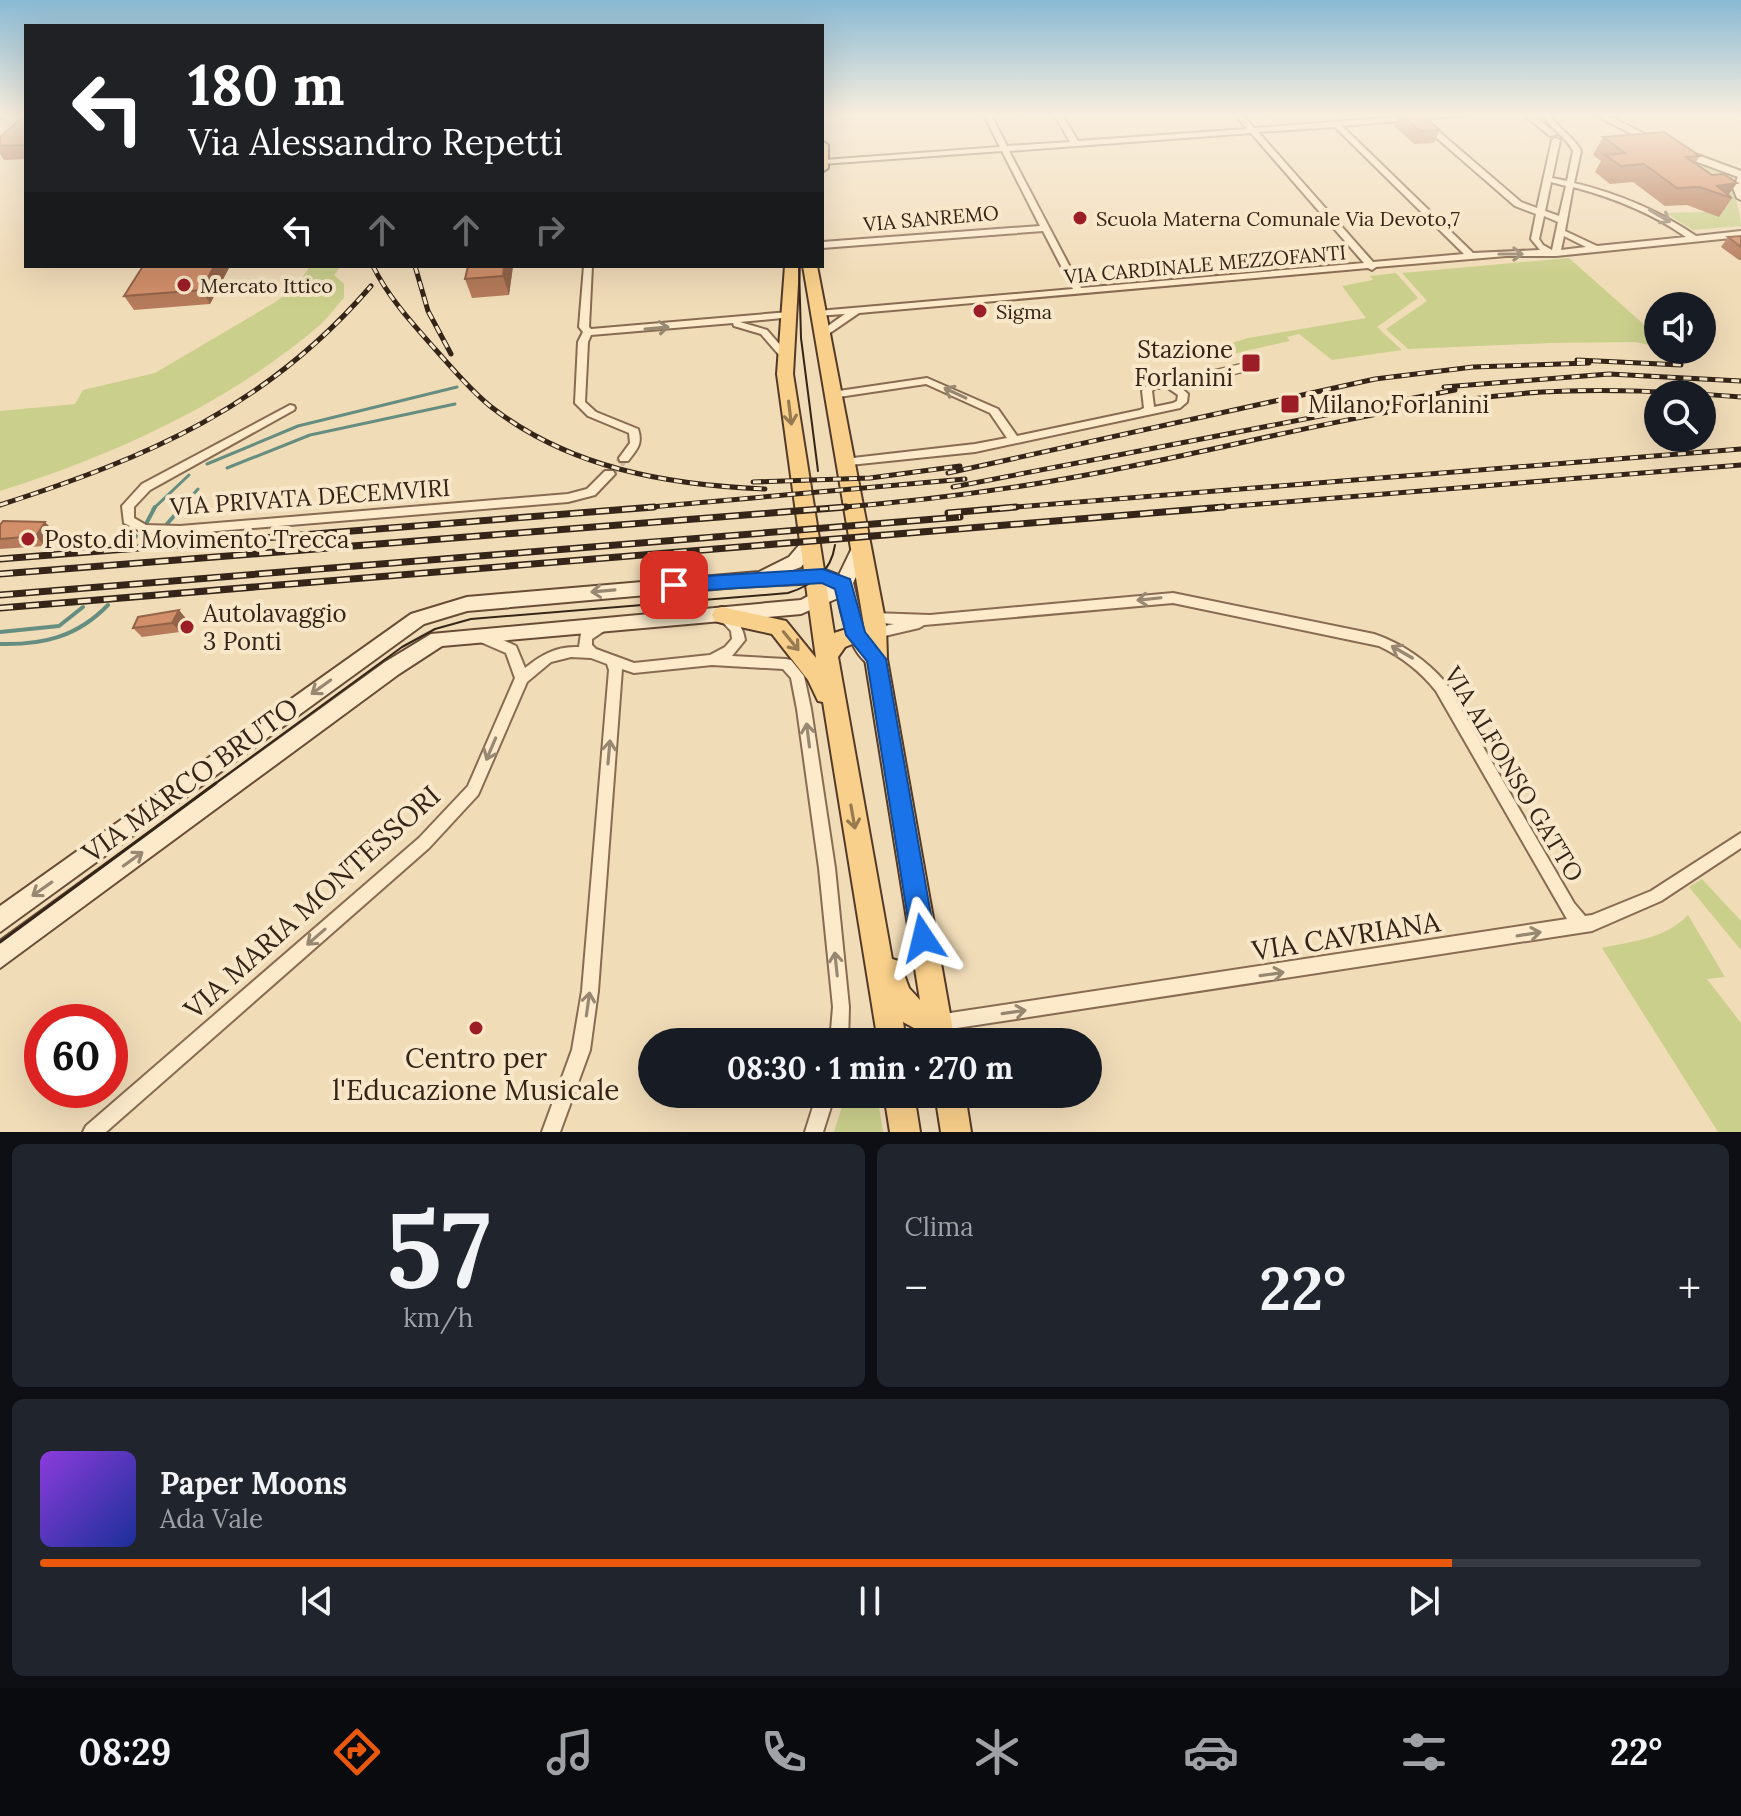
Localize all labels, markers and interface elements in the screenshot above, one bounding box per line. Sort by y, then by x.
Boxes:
text: 180 m [188,49,345,120]
icon: left [56,56,160,160]
text: Via Alessandro Repetti [188,119,563,165]
street label: VIA SANREMO [861,200,1000,236]
place label: Scuola Materna Comunale Via Devoto,7 [1096,206,1460,231]
icon: left [276,208,320,252]
icon: ahead [360,208,404,252]
icon: ahead [444,208,488,252]
icon: right [528,208,572,252]
marker: Scuola Materna Comunale Via Devoto,7 [1071,209,1089,227]
one-way arrow [1648,209,1672,224]
street label: VIA CARDINALE MEZZOFANTI [1062,239,1347,289]
one-way arrow [1497,246,1524,261]
place label: Mercato Ittico [200,273,333,298]
marker: Mercato Ittico [175,276,193,294]
map controls [1644,292,1716,452]
button: sound [1644,292,1716,364]
place label: Sigma [996,299,1052,324]
marker: Sigma [971,302,989,320]
one-way arrow [643,321,670,336]
place label: Stazione Forlanini [1134,334,1233,393]
marker: Stazione Forlanini [1240,352,1262,374]
button: search [1644,380,1716,452]
one-way arrow [943,385,967,400]
place label: Milano Forlanini [1308,389,1489,420]
marker: Milano Forlanini [1279,393,1301,415]
one-way arrow [783,400,798,425]
street label: VIA PRIVATA DECEMVIRI [168,472,451,522]
place label: Posto di Movimento Trecca [44,524,349,555]
marker: Posto di Movimento Trecca [19,530,37,548]
pin [640,551,708,619]
icon: arrive [652,563,696,607]
one-way arrow [590,584,617,599]
one-way arrow [1136,591,1163,606]
place label: Autolavaggio 3 Ponti [202,598,346,657]
marker: Autolavaggio 3 Ponti [178,618,196,636]
one-way arrow [783,630,800,651]
one-way arrow [1390,644,1414,659]
street label: VIA ALFONSO GATTO [1437,660,1591,887]
one-way arrow [311,679,332,696]
street label: VIA MARCO BRUTO [74,690,305,871]
one-way arrow [800,722,815,748]
one-way arrow [483,737,498,761]
one-way arrow [602,739,617,765]
street label: VIA MARIA MONTESSORI [176,777,448,1027]
one-way arrow [847,804,862,829]
one-way arrow [122,851,143,868]
one-way arrow [32,881,54,897]
position arrow [881,896,965,980]
street label: VIA CAVRIANA [1248,903,1443,969]
one-way arrow [1515,926,1541,941]
one-way arrow [306,928,326,946]
one-way arrow [829,951,844,978]
one-way arrow [1258,966,1284,981]
one-way arrow [581,992,596,1017]
speed limit sign: 60 [24,1004,128,1108]
one-way arrow [1001,1004,1027,1019]
marker: Centro per l'Educazione Musicale [467,1019,485,1037]
place label: Centro per l'Educazione Musicale [332,1040,620,1108]
text: 08:30 · 1 min · 270 m [727,1049,1013,1087]
text: 57 [386,1182,491,1315]
text: Clima [905,1210,974,1243]
text: 22° [1259,1250,1346,1326]
text: − [905,1260,928,1316]
text: + [1678,1260,1701,1316]
text: km/h [403,1301,473,1334]
text: Paper Moons [160,1464,347,1502]
text: Ada Vale [160,1502,263,1535]
icon: previous [295,1579,339,1623]
icon: pause [848,1579,892,1623]
icon: next [1402,1579,1446,1623]
icon: directions [329,1724,385,1780]
icon: music [542,1724,598,1780]
icon: phone [756,1724,812,1780]
icon: climate [969,1724,1025,1780]
icon: car [1183,1724,1239,1780]
icon: filters [1396,1724,1452,1780]
text: 08:29 [79,1729,171,1775]
text: 22° [1610,1729,1662,1775]

